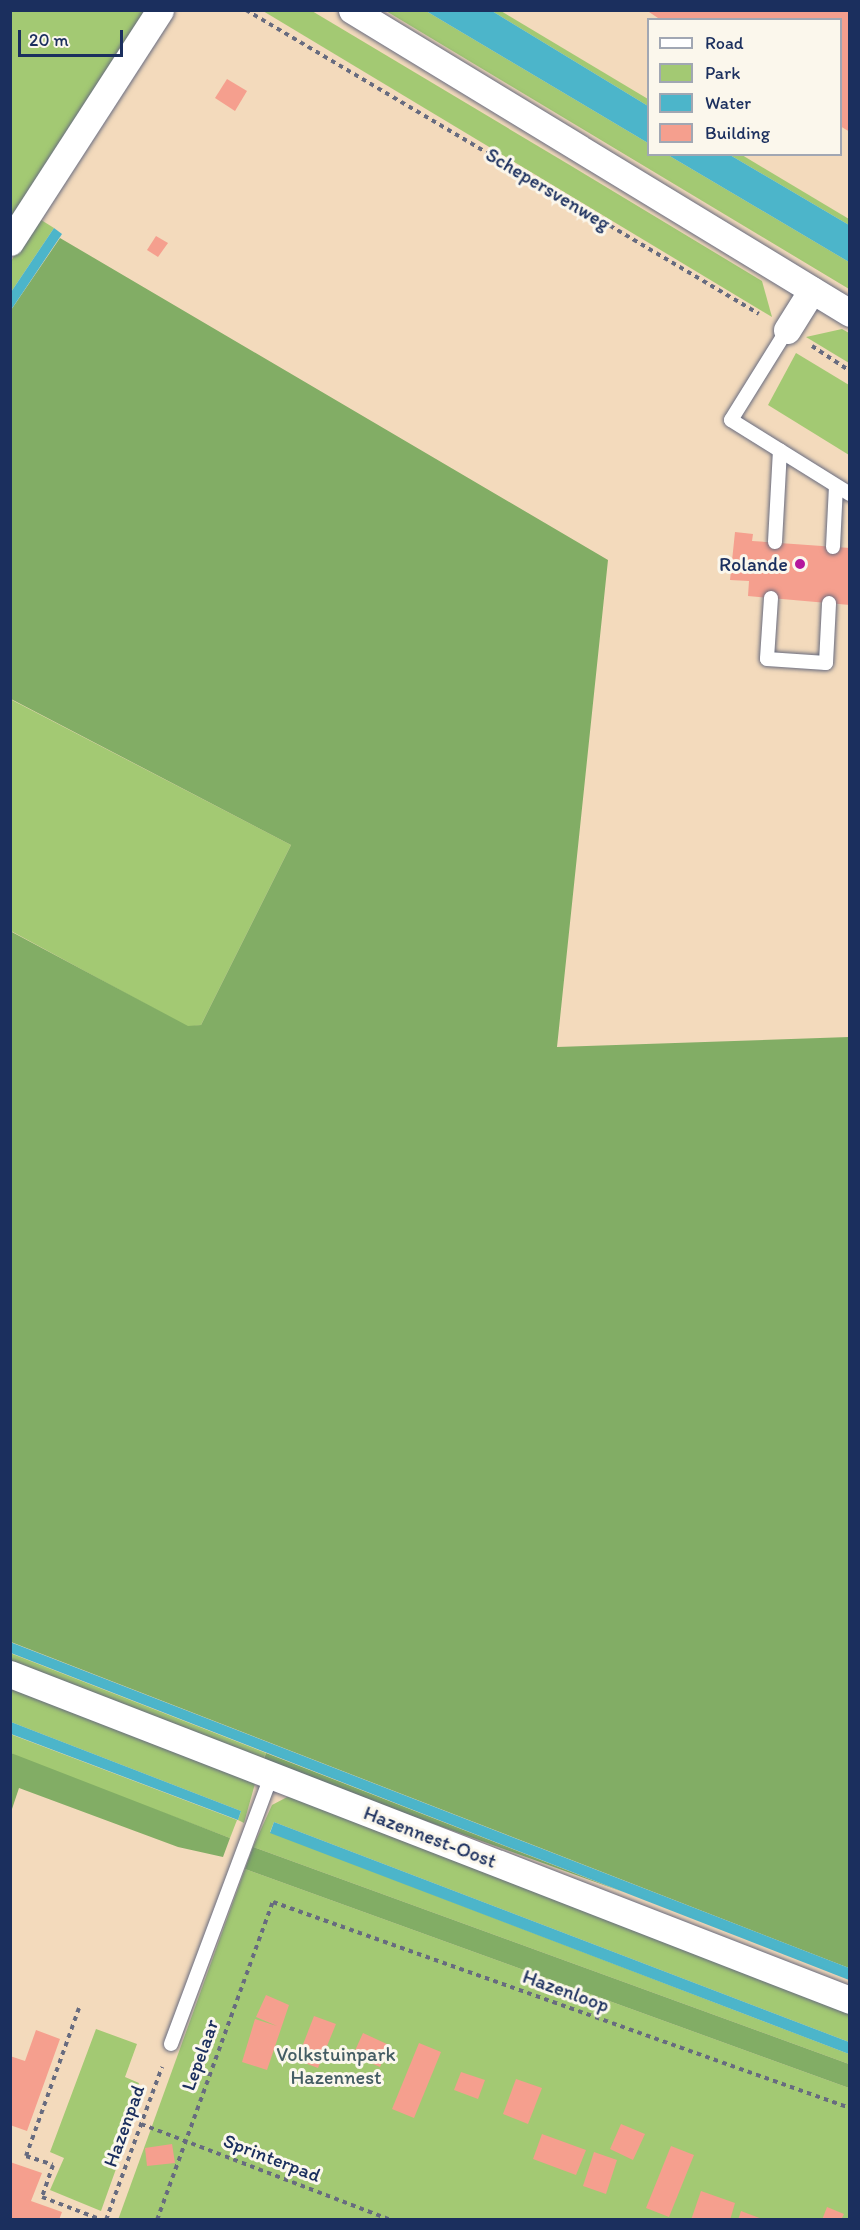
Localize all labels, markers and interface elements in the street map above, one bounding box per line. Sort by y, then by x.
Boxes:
scale bar [21,18,126,56]
legend [647,18,842,156]
text: 20 m [29,29,69,51]
text: Road [705,32,744,54]
text: Park [705,62,740,84]
text: Water [705,92,751,114]
text: Building [705,122,770,144]
street label: Schepersvenweg [481,142,615,236]
place label: Rolande [719,552,788,576]
marker: Rolande [793,557,807,571]
street label: Hazennest-Oost [360,1801,500,1873]
street label: Hazenloop [519,1964,613,2018]
street label: Lepelaar [176,2016,224,2094]
park label: Volkstuinpark Hazennest [276,2043,396,2090]
street label: Hazenpad [98,2082,150,2170]
street label: Sprinterpad [220,2128,324,2188]

